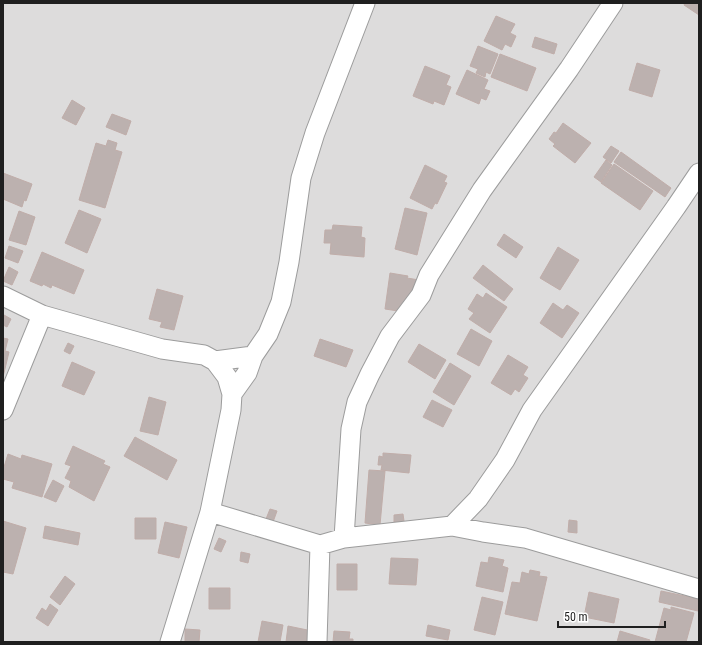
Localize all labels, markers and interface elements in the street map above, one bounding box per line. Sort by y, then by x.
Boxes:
scale bar [558,603,665,629]
text: 50 m [564,610,588,624]

